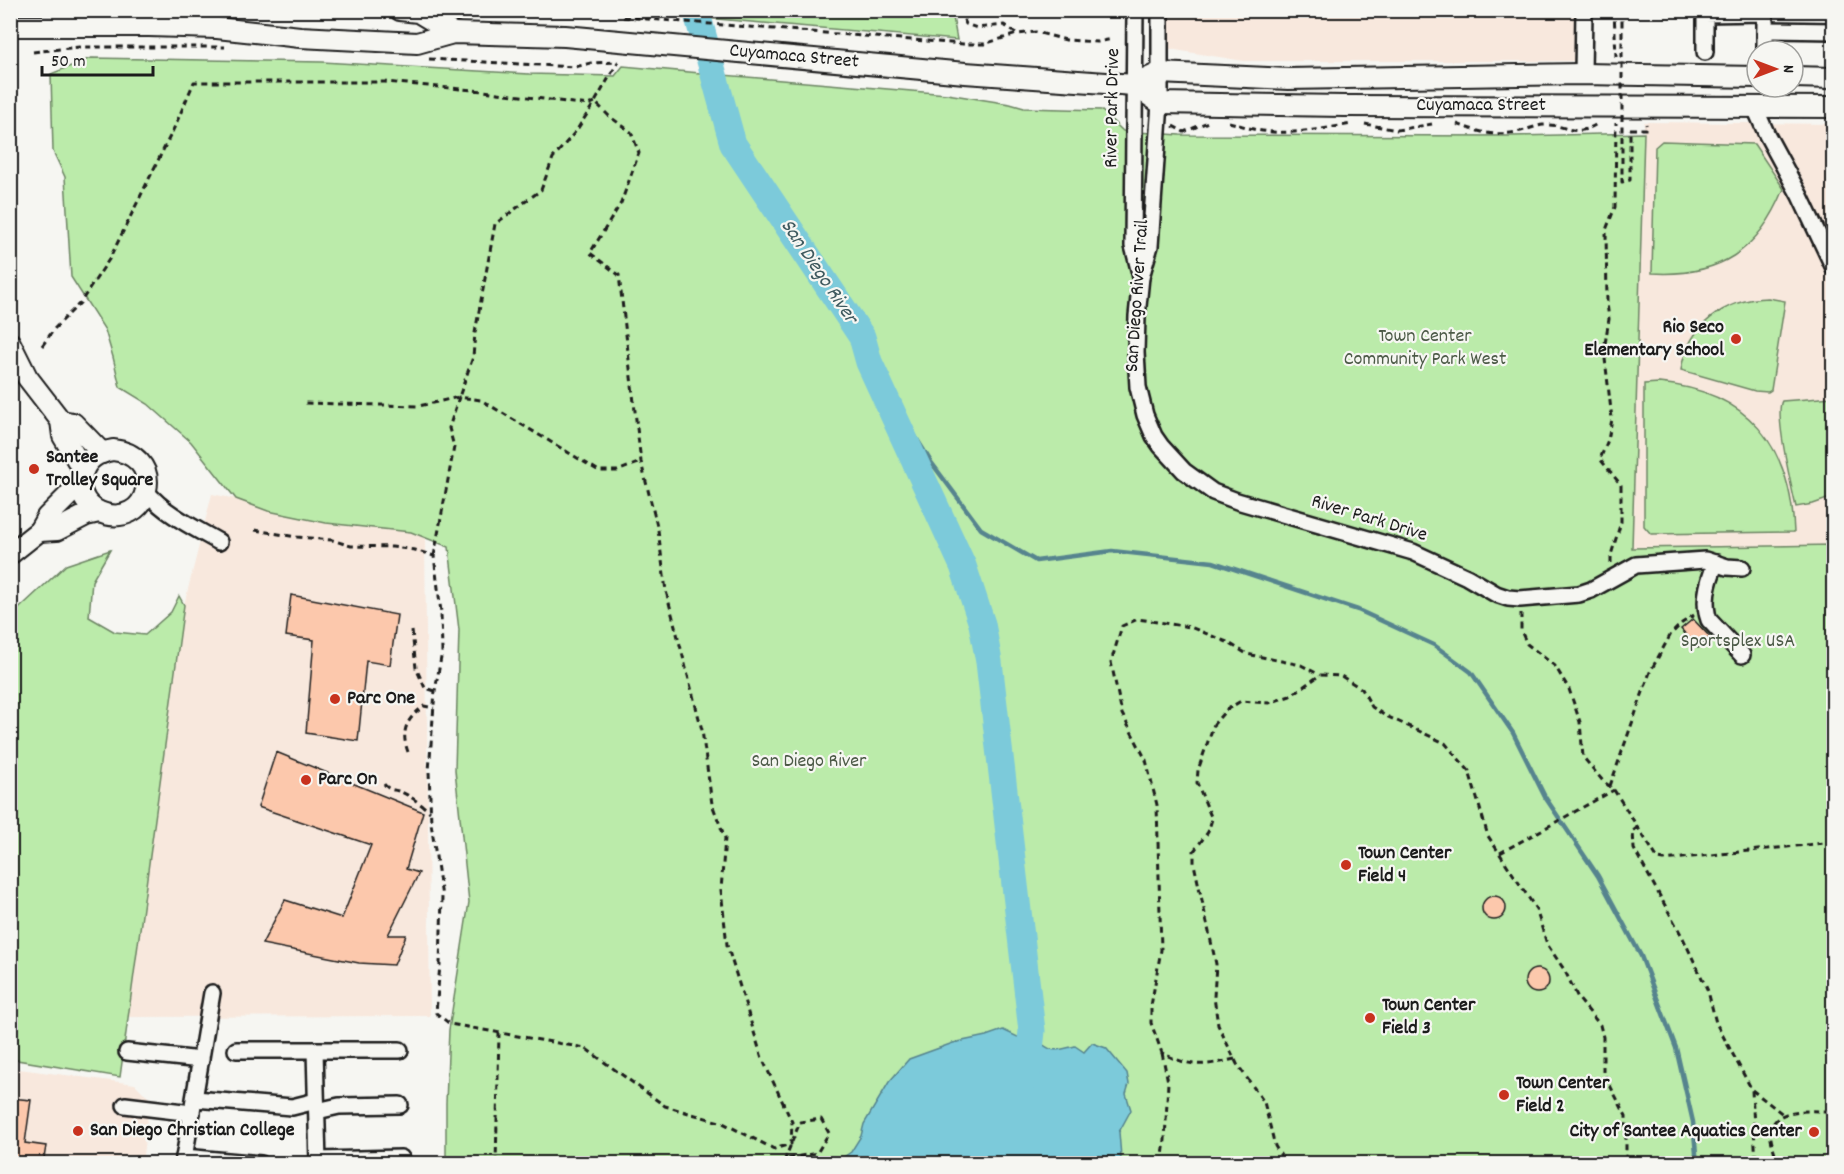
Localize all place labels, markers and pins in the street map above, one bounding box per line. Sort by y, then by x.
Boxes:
place label: Rio Seco Elementary School [1584,314,1724,365]
marker: Rio Seco Elementary School [1729,332,1743,346]
place label: Santee Trolley Square [46,444,153,495]
marker: Santee Trolley Square [27,462,41,476]
place label: Parc One [347,685,415,713]
marker: Parc One [328,692,342,706]
place label: Parc On [318,766,377,794]
marker: Parc On [299,773,313,787]
place label: Town Center Field 4 [1358,840,1452,891]
marker: Town Center Field 4 [1339,858,1353,872]
place label: Town Center Field 3 [1382,992,1476,1043]
marker: Town Center Field 3 [1363,1011,1377,1025]
place label: Town Center Field 2 [1516,1070,1610,1121]
marker: Town Center Field 2 [1497,1088,1511,1102]
place label: San Diego Christian College [90,1117,295,1145]
place label: City of Santee Aquatics Center [1569,1118,1803,1146]
marker: San Diego Christian College [71,1124,85,1138]
marker: City of Santee Aquatics Center [1807,1125,1821,1139]

